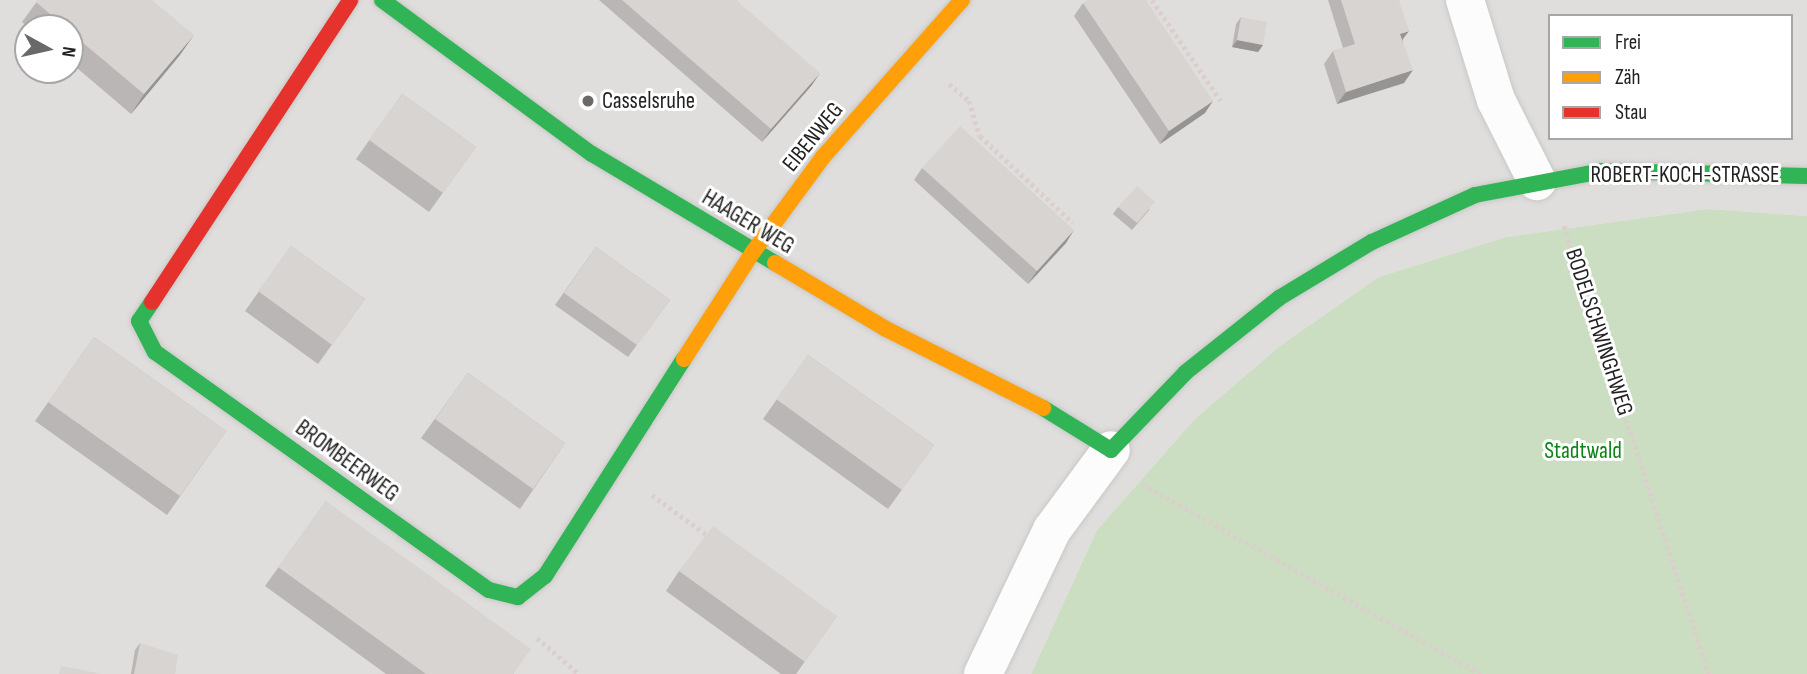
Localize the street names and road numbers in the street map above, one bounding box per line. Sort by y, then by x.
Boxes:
street label: EIBENWEG [777,97,849,177]
street label: ROBERT-KOCH-STRASSE [1590,161,1780,189]
street label: HAAGER WEG [697,184,799,260]
street label: BODELSCHWINGHWEG [1559,245,1639,419]
street label: BROMBEERWEG [290,414,404,508]

